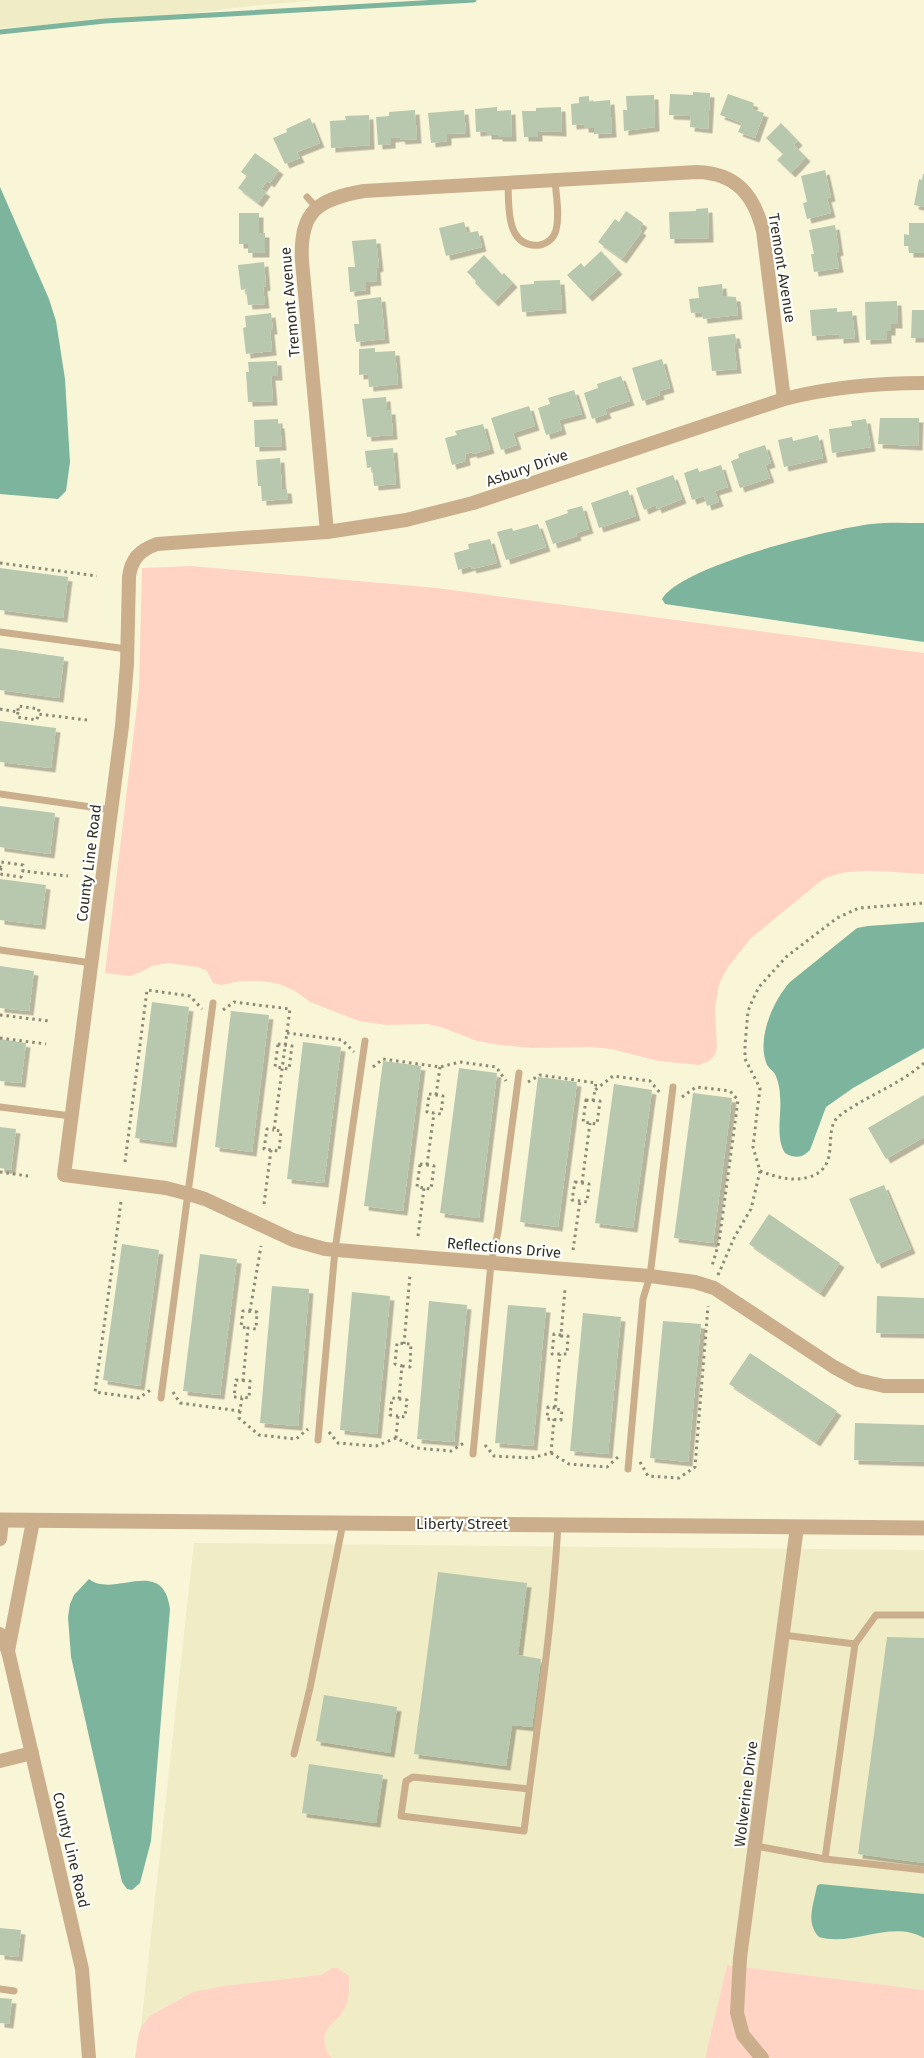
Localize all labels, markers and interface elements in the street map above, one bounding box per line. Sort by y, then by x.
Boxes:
street label: Tremont Avenue [764,212,800,324]
street label: Tremont Avenue [276,246,304,358]
street label: Asbury Drive [484,446,570,490]
street label: County Line Road [73,803,105,923]
street label: Reflections Drive [446,1234,562,1262]
street label: Liberty Street [416,1515,509,1533]
street label: Wolverine Drive [731,1740,761,1848]
street label: County Line Road [49,1790,93,1910]

